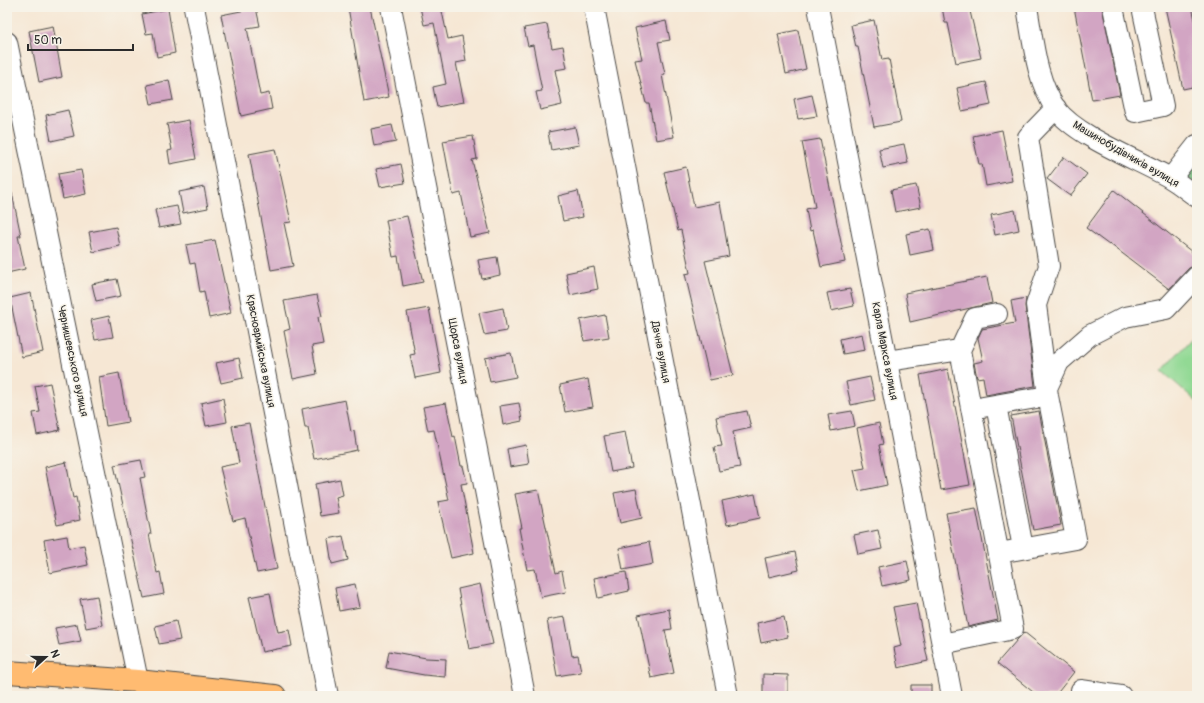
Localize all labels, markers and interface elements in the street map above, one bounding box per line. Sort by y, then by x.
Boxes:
scale bar [28,26,133,52]
text: 50 m [34,33,62,48]
street label: Машинобудівників вулиця [1070,118,1182,190]
street label: Красноармійська вулиця [244,293,278,409]
street label: Карла Маркса вулиця [869,301,901,401]
street label: Чернишевського вулиця [55,304,91,418]
street label: Щорса вулиця [445,317,471,385]
street label: Дачна вулиця [648,319,673,384]
north arrow [26,637,66,677]
text: N [47,648,62,660]

